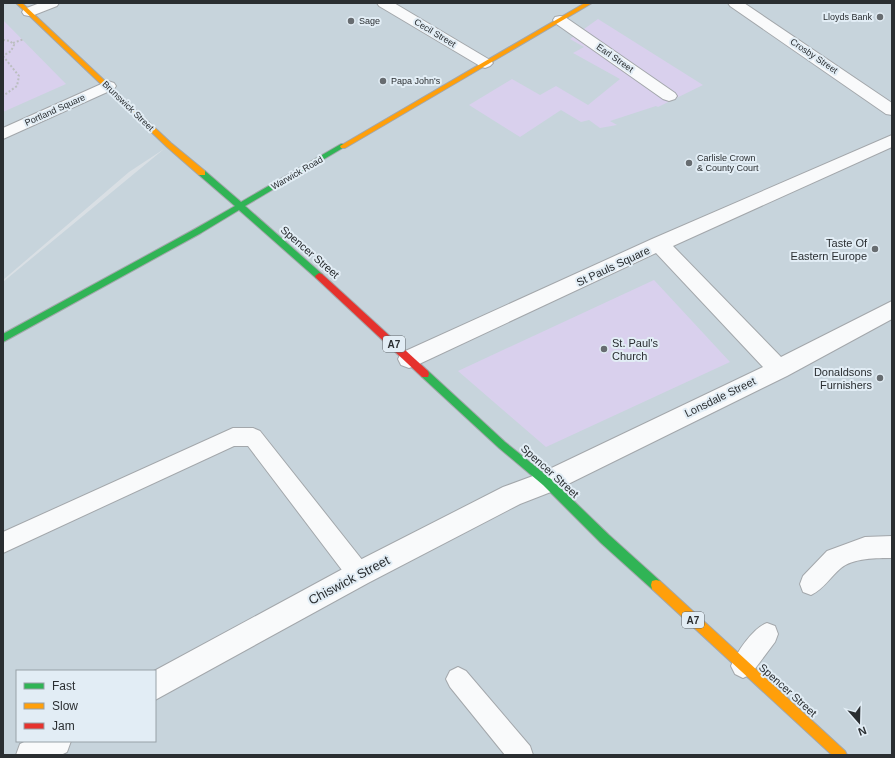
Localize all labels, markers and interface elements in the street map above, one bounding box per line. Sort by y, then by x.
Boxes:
place label: Lloyds Bank [823,12,872,22]
marker: Lloyds Bank [875,12,885,22]
marker: Sage [346,16,356,26]
place label: Sage [359,16,380,26]
street label: Cecil Street [412,17,458,50]
street label: Crosby Street [788,36,840,76]
street label: Earl Street [595,42,636,75]
marker: Papa John's [378,76,388,86]
place label: Papa John's [391,76,441,86]
street label: Brunswick Street [100,79,156,133]
street label: Portland Square [23,92,87,128]
place label: Carlisle Crown & County Court [697,153,759,173]
street label: Warwick Road [270,154,324,192]
marker: Carlisle Crown & County Court [684,158,694,168]
street label: Spencer Street [278,223,342,281]
place label: Taste Of Eastern Europe [791,237,868,262]
street label: St Pauls Square [574,244,652,288]
marker: Taste Of Eastern Europe [870,244,880,254]
road number: A7 [383,336,405,352]
place label: St. Paul's Church [612,337,659,362]
marker: St. Paul's Church [599,344,609,354]
place label: Donaldsons Furnishers [814,366,873,391]
marker: Donaldsons Furnishers [875,373,885,383]
street label: Lonsdale Street [683,375,757,419]
street label: Spencer Street [519,442,581,500]
street label: Chiswick Street [306,552,392,608]
road number: A7 [682,612,704,628]
street label: Spencer Street [757,661,819,719]
legend [16,670,156,742]
text: Fast [52,679,76,693]
text: Slow [52,699,78,713]
north arrow [839,702,879,742]
text: Jam [52,719,75,733]
text: N [857,724,868,738]

